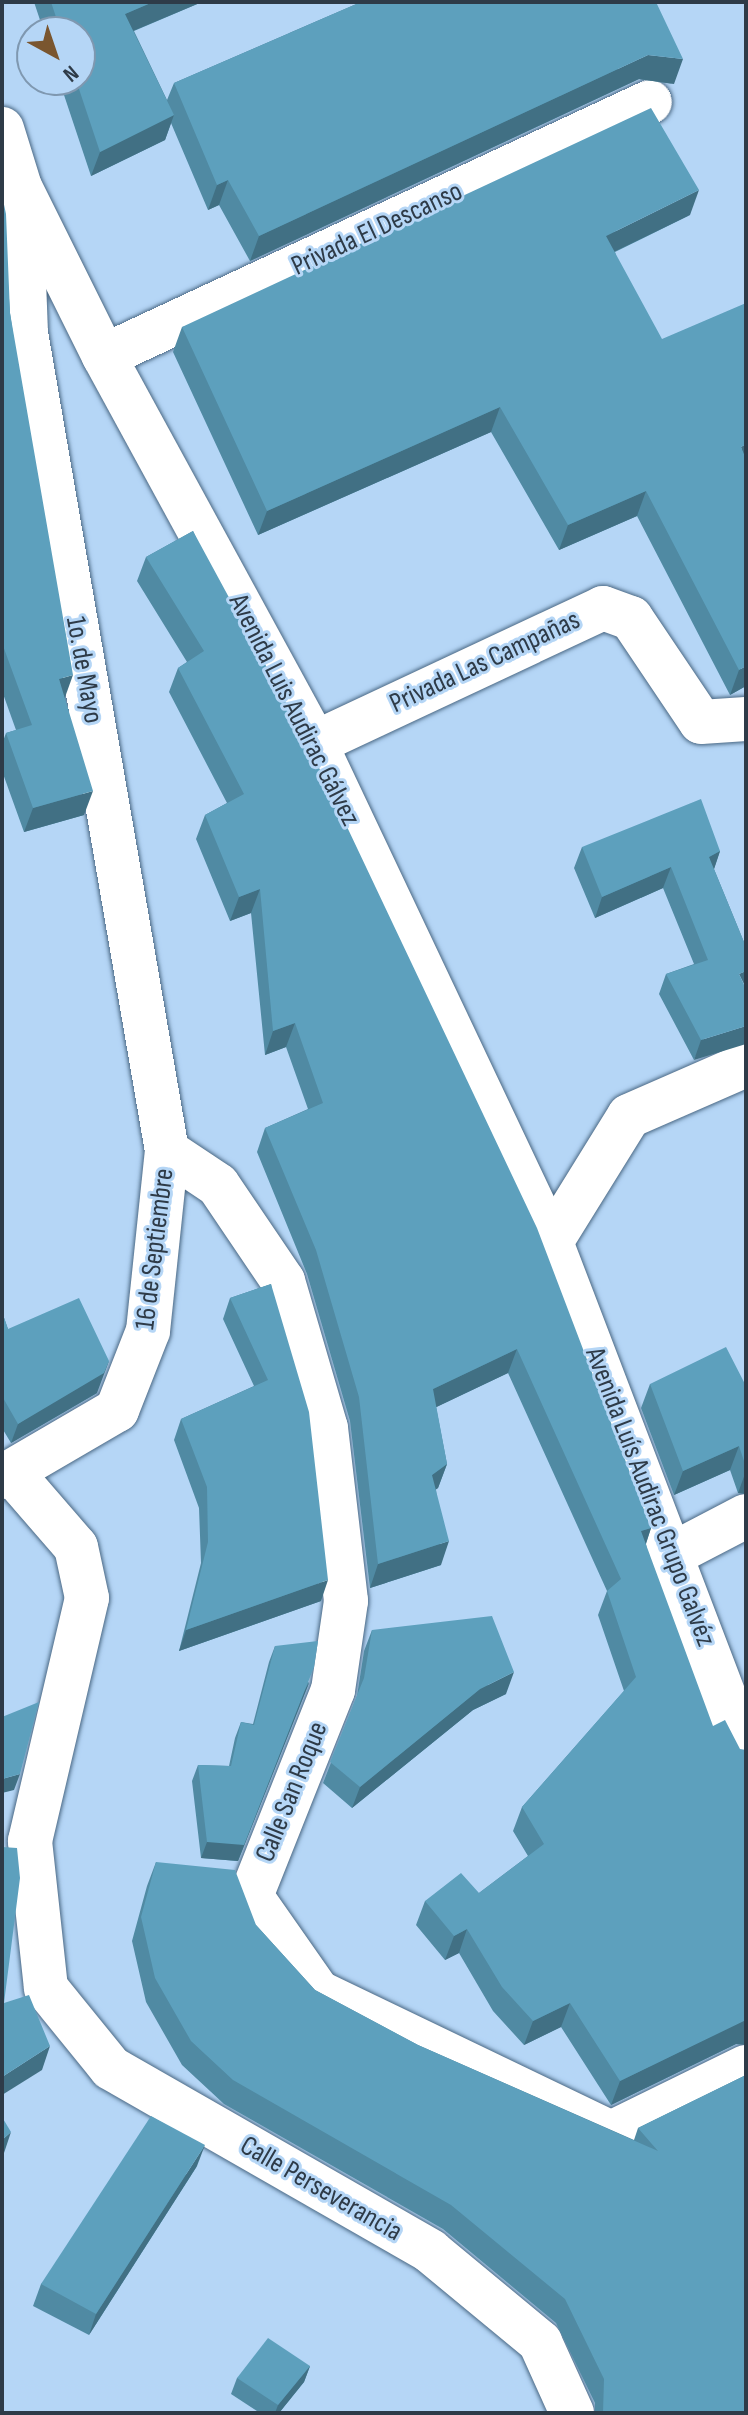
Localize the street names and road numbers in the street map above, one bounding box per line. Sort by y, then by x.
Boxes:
street label: Privada El Descanso [286,175,468,283]
street label: Avenida Luis Audirac Gálvez [221,588,367,832]
street label: Privada Las Campañas [385,603,585,721]
street label: 1o. de Mayo [58,614,110,726]
street label: 16 de Septiembre [128,1166,182,1332]
street label: Avenida Luís Audirac Grupo Galvéz [577,1343,723,1651]
street label: Calle San Roque [249,1717,335,1867]
street label: Calle Perseverancia [234,2129,408,2249]

